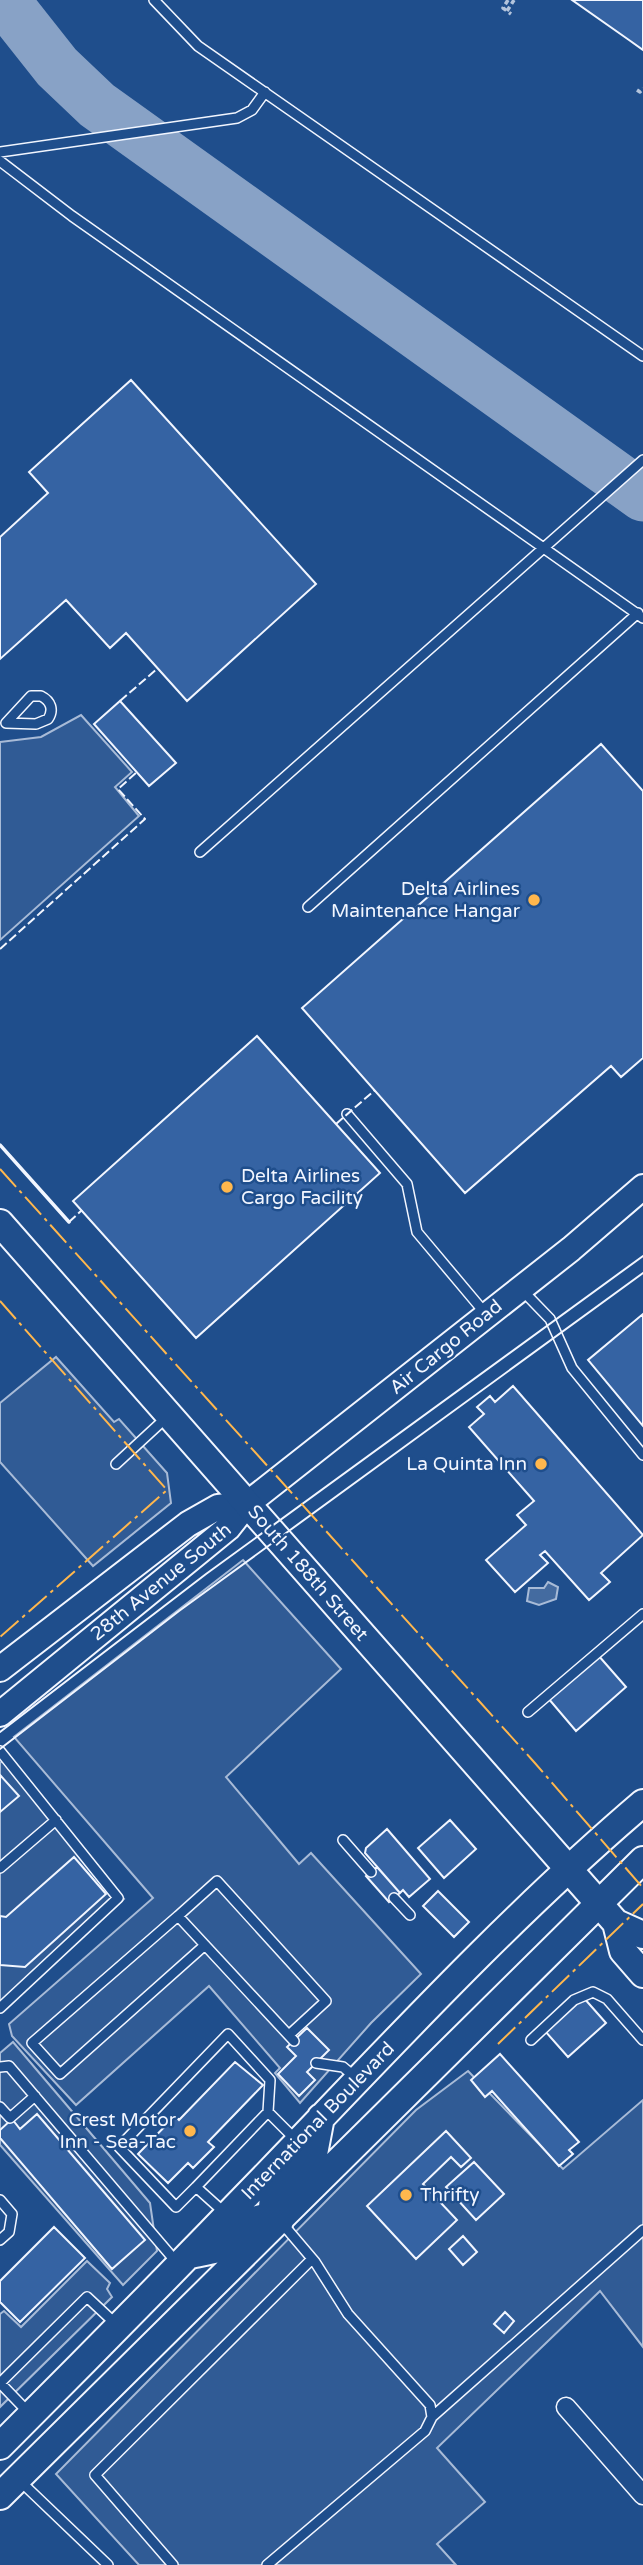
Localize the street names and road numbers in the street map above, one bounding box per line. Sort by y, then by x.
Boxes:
street label: Air Cargo Road [385,1295,507,1399]
street label: South 188th Street [243,1501,373,1645]
street label: 28th Avenue South [86,1519,236,1645]
street label: International Boulevard [237,2038,399,2204]

